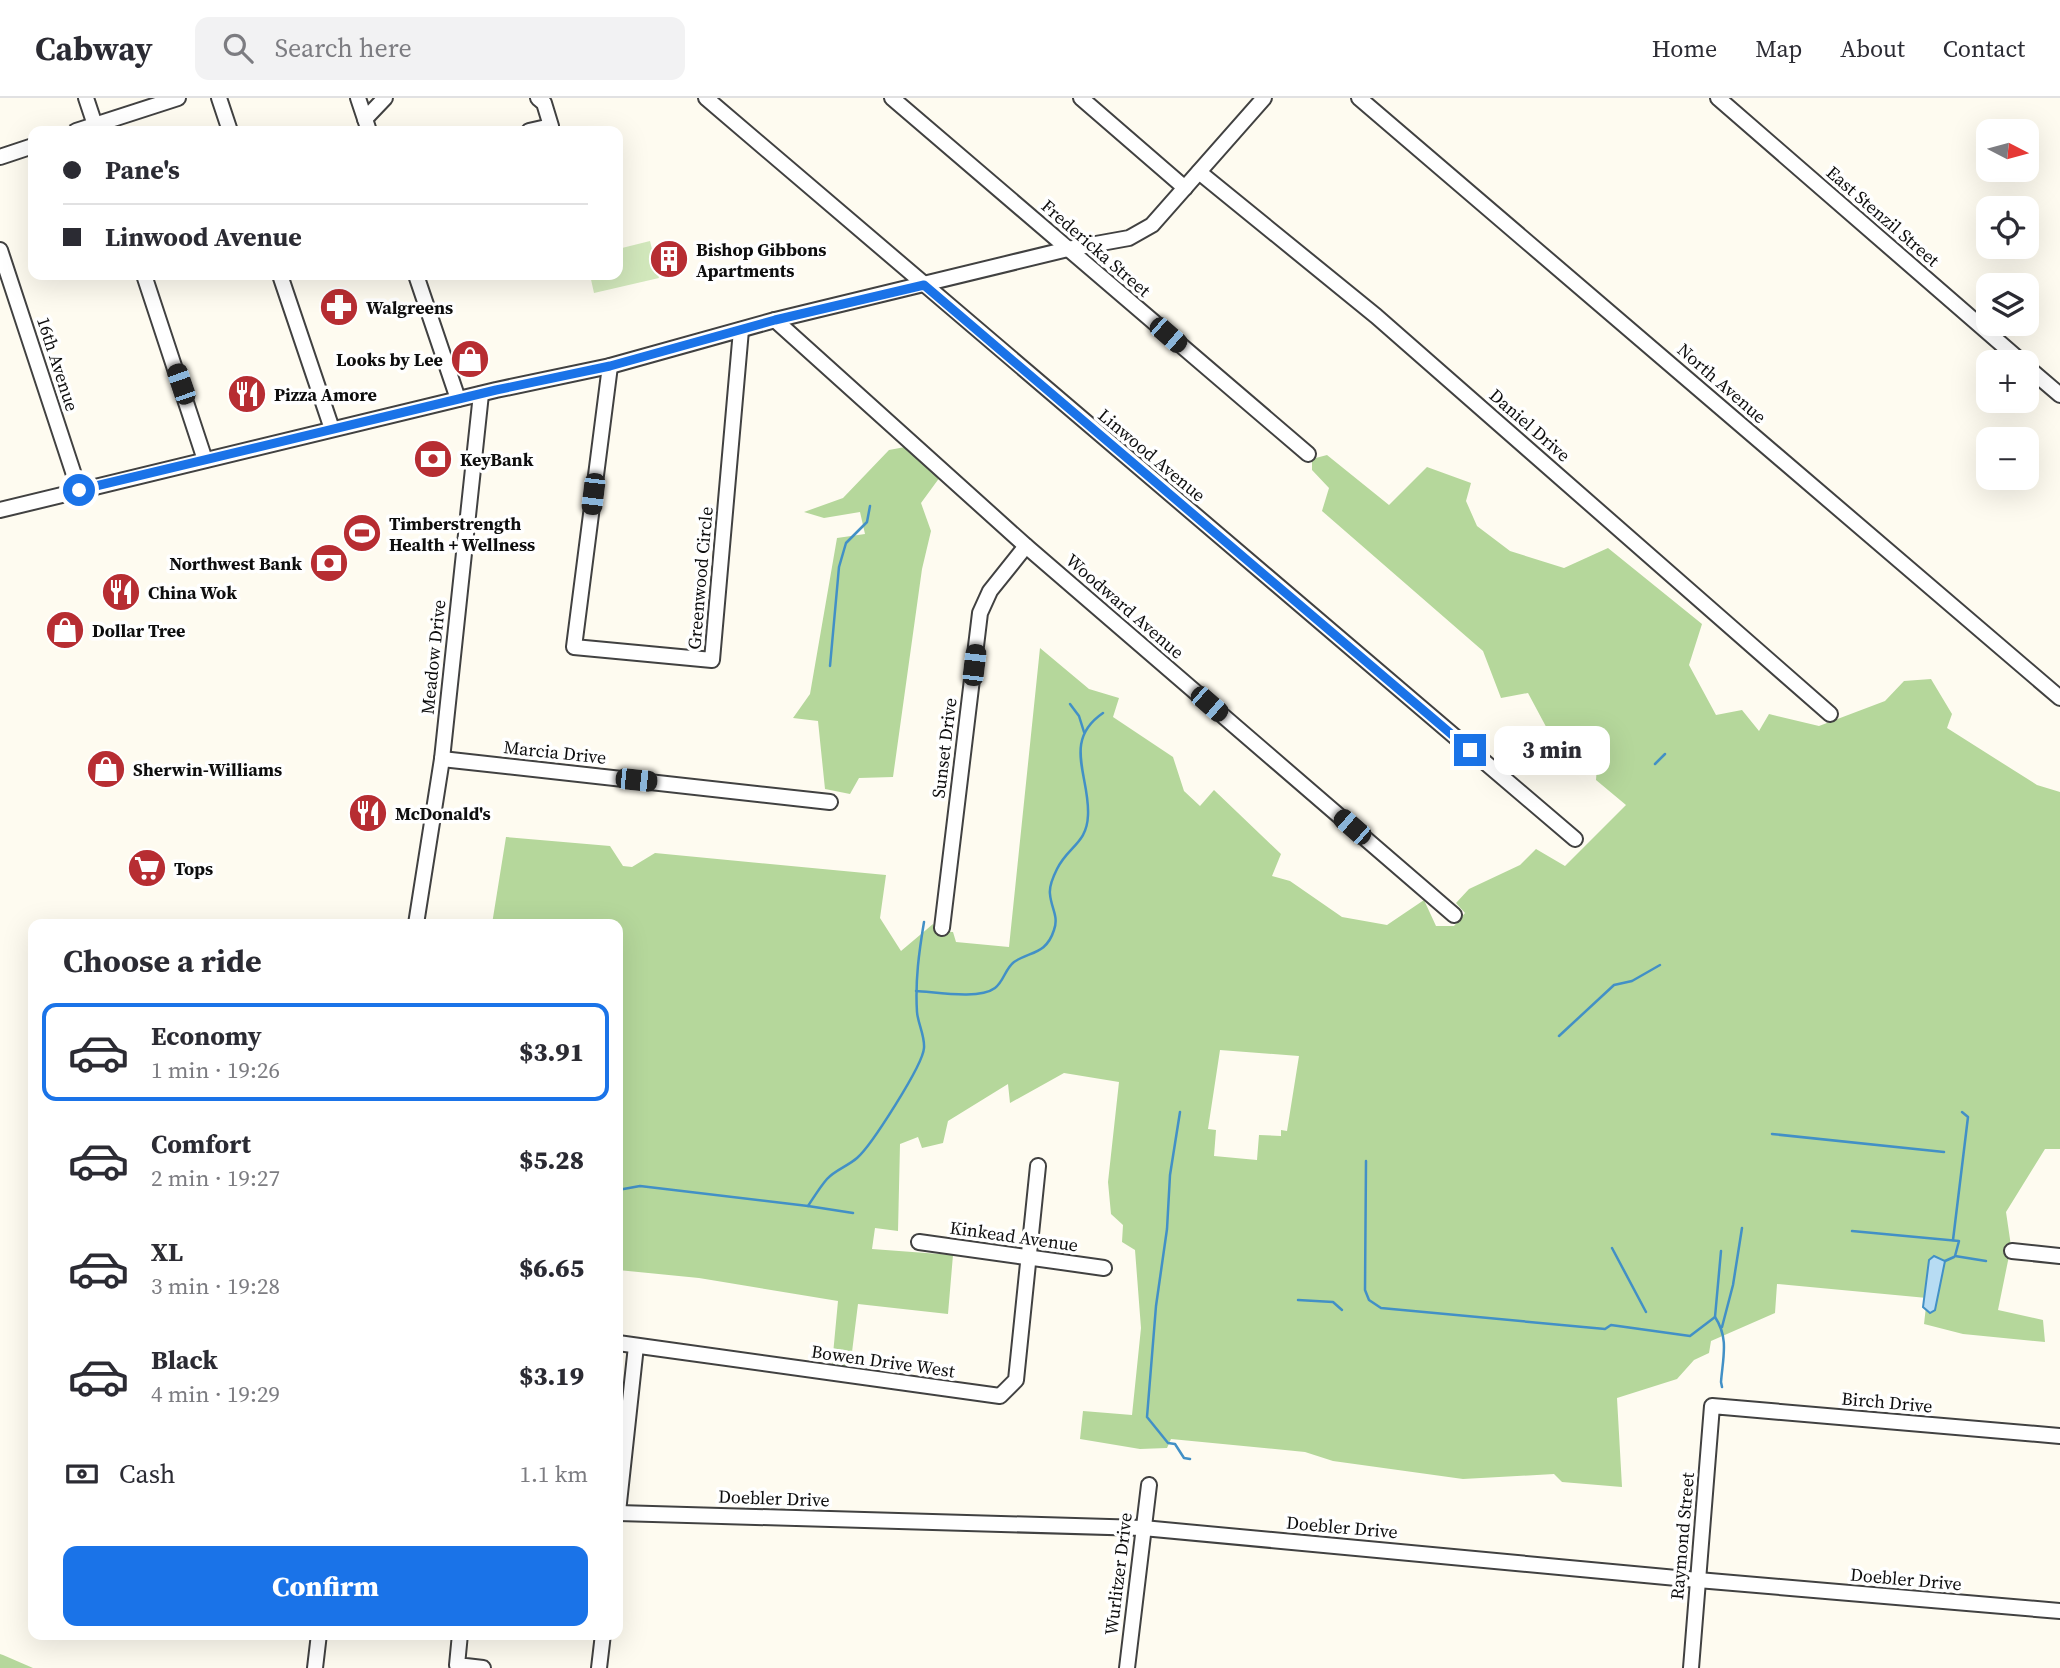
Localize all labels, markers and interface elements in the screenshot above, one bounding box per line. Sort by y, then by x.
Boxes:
search box [195,17,685,80]
text: Cabway [35,26,153,71]
icon: search [219,29,257,67]
text: Search here [275,30,412,66]
text: Home [1652,32,1717,65]
text: Map [1755,32,1802,65]
text: About [1840,32,1905,65]
text: Contact [1943,32,2025,65]
north arrow [1976,119,2039,182]
map controls [1976,119,2039,490]
text: Pane's [105,152,180,188]
street label: East Stenzil Street [1821,160,1945,272]
street label: Fredericka Street [1036,194,1156,303]
button: locate [1976,196,2039,259]
text: Linwood Avenue [105,219,302,255]
place label: Bishop Gibbons Apartments [696,237,827,283]
building icon: Bishop Gibbons Apartments [648,238,690,280]
button: layers [1976,273,2039,336]
pharmacy icon: Walgreens [318,286,360,328]
place label: Walgreens [366,295,453,320]
car [1146,313,1191,357]
street label: 16th Avenue [31,314,85,414]
street label: North Avenue [1672,337,1772,429]
shop icon: Looks by Lee [449,338,491,380]
place label: Looks by Lee [336,347,443,372]
button: + [1976,350,2039,413]
car [165,361,198,407]
restaurant icon: Pizza Amore [226,373,268,415]
place label: Pizza Amore [274,382,377,407]
street label: Daniel Drive [1484,383,1576,467]
street label: Linwood Avenue [1093,403,1211,507]
button: − [1976,427,2039,490]
bank icon: KeyBank [412,438,454,480]
place label: KeyBank [460,447,534,472]
car [581,472,606,516]
route start [63,474,95,506]
street label: Greenwood Circle [681,506,719,650]
place label: Timberstrength Health + Wellness [389,511,535,557]
sports icon: Timberstrength Health + Wellness [341,512,383,554]
bank icon: Northwest Bank [308,542,350,584]
street label: Woodward Avenue [1060,548,1190,664]
place label: Northwest Bank [169,551,302,576]
restaurant icon: China Wok [100,571,142,613]
place label: China Wok [148,580,237,605]
street label: Meadow Drive [415,598,451,716]
shop icon: Dollar Tree [44,609,86,651]
place label: Dollar Tree [92,618,185,643]
car [962,643,987,687]
car [1187,682,1232,726]
street label: Sunset Drive [925,696,963,800]
callout: 3 min [1494,726,1610,774]
street label: Marcia Drive [502,734,608,770]
route end [1454,734,1486,766]
text: 3 min [1522,734,1582,766]
shop icon: Sherwin-Williams [85,748,127,790]
place label: Sherwin-Williams [133,757,282,782]
car [615,767,658,793]
restaurant icon: McDonald's [347,792,389,834]
place label: McDonald's [395,801,491,826]
car [1330,805,1375,849]
supermarket icon: Tops [126,847,168,889]
place label: Tops [174,856,213,881]
text: Choose a ride [63,939,262,983]
text: Economy [151,1018,262,1054]
icon: car [67,1021,130,1084]
text: $3.91 [519,1034,584,1070]
text: 1 min · 19:26 [151,1054,280,1086]
text: Comfort [151,1126,251,1162]
icon: car [67,1129,130,1192]
text: $5.28 [519,1142,584,1178]
text: 2 min · 19:27 [151,1162,280,1194]
street label: Kinkead Avenue [948,1215,1080,1257]
text: XL [151,1234,183,1270]
icon: car [67,1237,130,1300]
text: $6.65 [519,1250,584,1286]
text: 3 min · 19:28 [151,1270,280,1302]
street label: Bowen Drive West [810,1339,957,1383]
text: Black [151,1342,218,1378]
icon: car [67,1345,130,1408]
text: $3.19 [519,1358,584,1394]
text: 4 min · 19:29 [151,1378,280,1410]
street label: Birch Drive [1841,1386,1933,1418]
icon: cash [63,1455,101,1493]
text: Cash [119,1456,175,1492]
text: 1.1 km [519,1458,588,1490]
street label: Raymond Street [1664,1471,1700,1601]
street label: Doebler Drive [718,1484,830,1512]
street label: Doebler Drive [1285,1510,1399,1544]
street label: Wurlitzer Drive [1098,1511,1138,1637]
button: Confirm [63,1546,588,1626]
street label: Doebler Drive [1849,1562,1963,1596]

